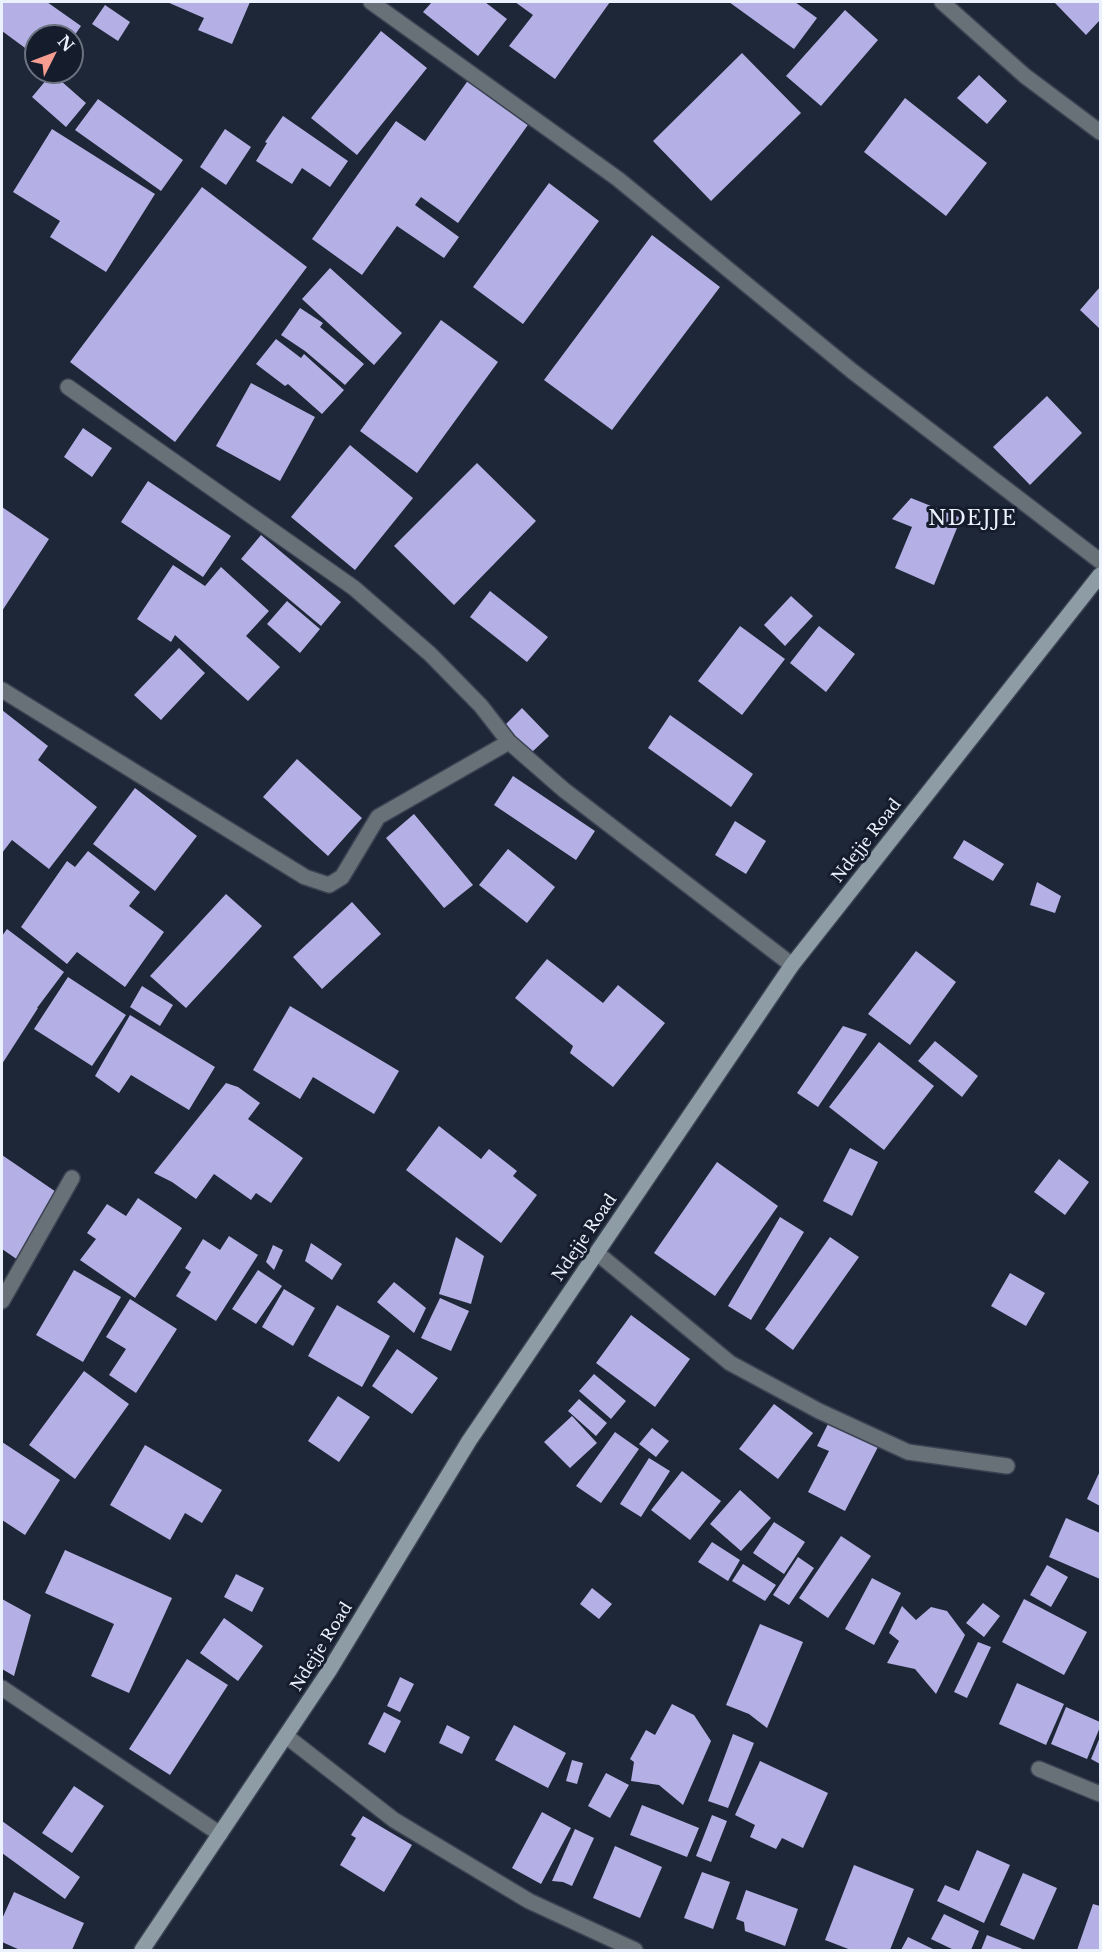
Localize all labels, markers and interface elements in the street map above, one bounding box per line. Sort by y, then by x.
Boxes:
north arrow [24,24,84,84]
text: N [53,31,78,56]
district label: NDEJJE [928,507,1018,531]
street label: Ndejje Road [828,795,906,887]
street label: Ndejje Road [549,1191,621,1285]
street label: Ndejje Road [287,1599,357,1695]

